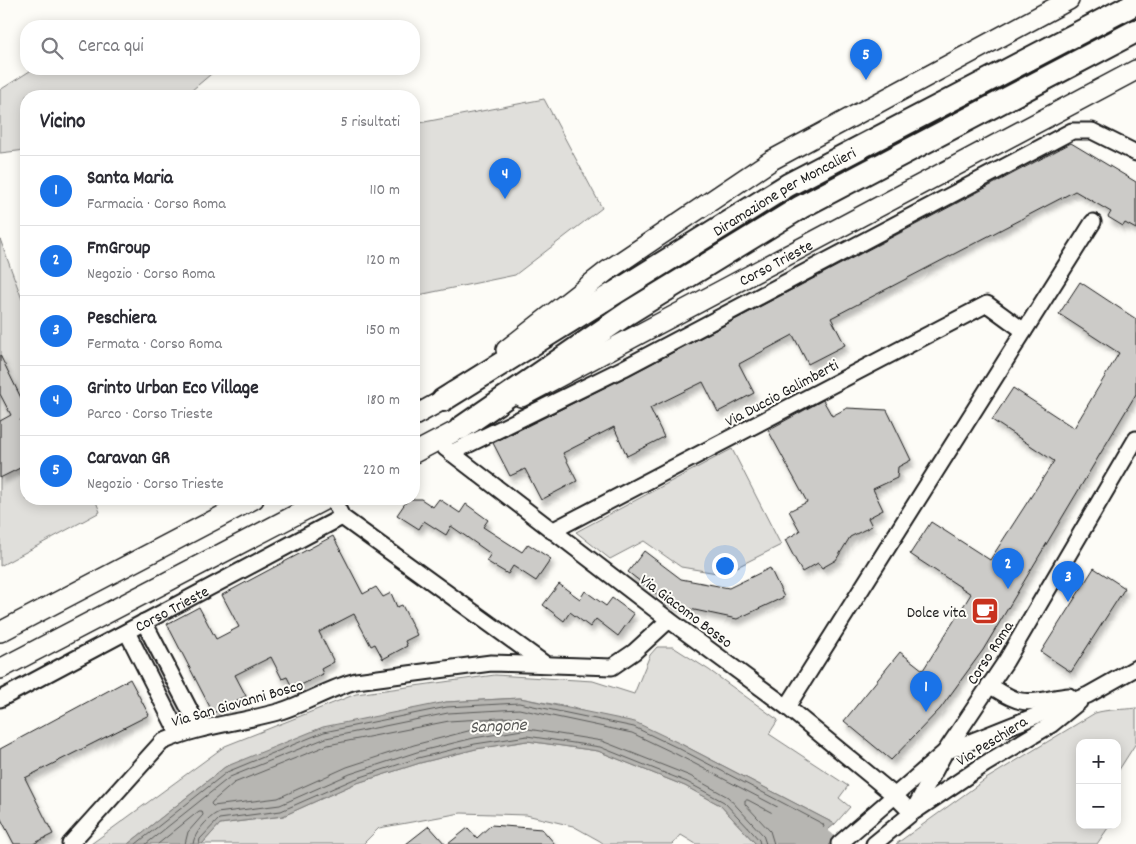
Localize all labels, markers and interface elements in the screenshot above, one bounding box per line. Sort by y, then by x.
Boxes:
search box [20,20,420,75]
icon: search [38,34,66,62]
text: Cerca qui [78,34,144,61]
pin: 5 [850,39,882,80]
text: Vicino [40,108,85,138]
text: 5 risultati [340,111,400,134]
street label: Diramazione per Moncalieri [709,142,861,243]
pin: 4 [489,158,521,199]
text: Santa Maria [87,166,173,193]
text: 1 [54,179,58,202]
text: 110 m [370,179,400,202]
text: Farmacia · Corso Roma [87,193,226,216]
street label: Corso Trieste [736,235,817,293]
text: FmGroup [87,236,151,263]
text: 2 [53,249,60,272]
text: 120 m [366,249,400,272]
text: Negozio · Corso Roma [87,263,215,286]
text: Peschiera [87,306,156,333]
text: 3 [52,319,60,342]
text: 150 m [366,319,400,342]
text: Fermata · Corso Roma [87,333,222,356]
street label: Via Duccio Galimberti [721,355,843,434]
text: Grinto Urban Eco Village [87,376,259,403]
text: 4 [53,389,59,412]
text: 180 m [367,389,400,412]
text: Parco · Corso Trieste [87,403,213,426]
text: Caravan GR [87,446,170,473]
text: 5 [52,459,60,482]
text: 220 m [363,459,400,482]
text: Negozio · Corso Trieste [87,473,224,496]
pin: 2 [992,548,1024,589]
your location [712,553,738,579]
pin: 3 [1052,561,1084,602]
street label: Via Giacomo Bosso [634,569,737,655]
street label: Corso Trieste [131,581,213,639]
cafe icon: Dolce vita [970,596,1000,626]
place label: Dolce vita [907,602,966,625]
street label: Corso Roma [962,617,1021,690]
pin: 1 [910,671,942,712]
street label: Via San Giovanni Bosco [169,675,306,734]
street label: Via Peschiera [952,711,1033,773]
water label: Sangone [469,713,528,741]
map controls [1076,739,1121,829]
button: + [1076,739,1121,784]
button: − [1076,784,1121,829]

